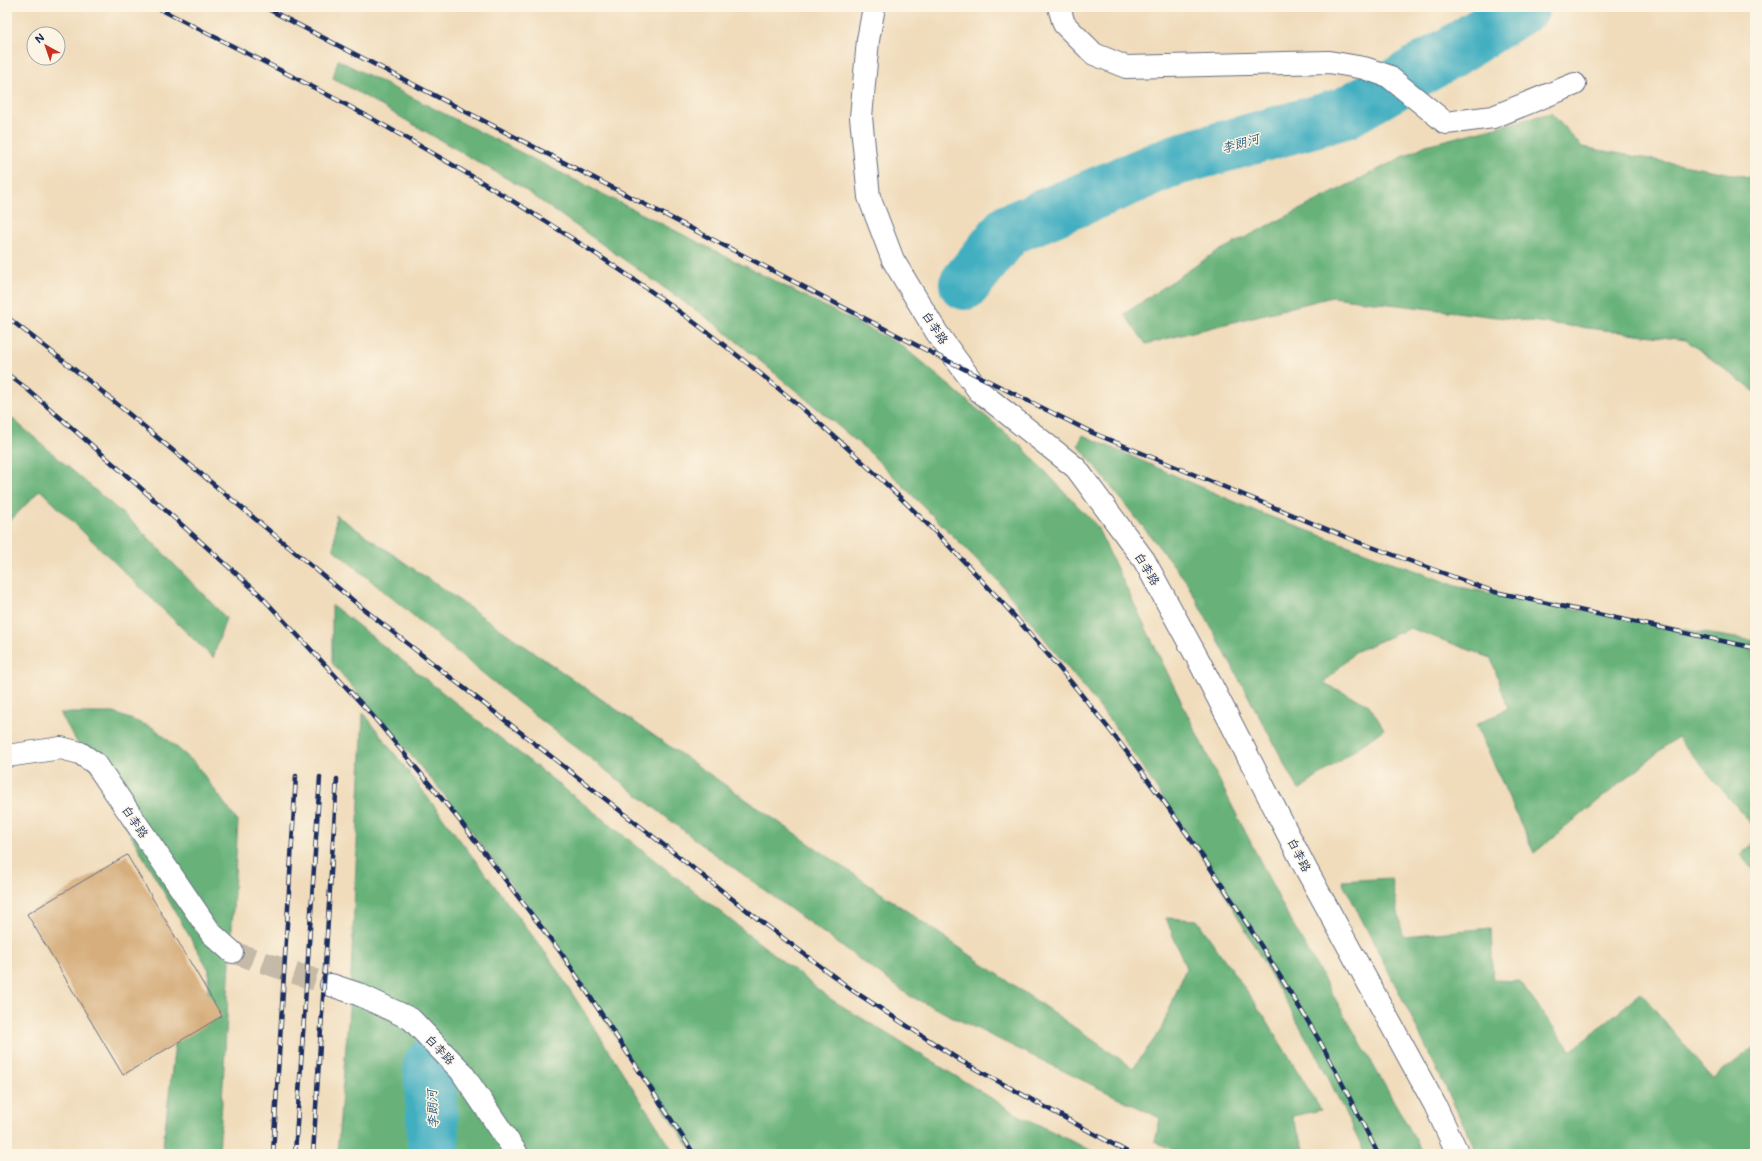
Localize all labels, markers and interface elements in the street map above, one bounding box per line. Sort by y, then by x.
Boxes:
north arrow [26,26,66,66]
text: N [31,30,47,46]
water label: 李朗河 [1219,128,1263,156]
street label: 白李路 [919,308,952,347]
street label: 白李路 [1132,549,1164,588]
street label: 白李路 [119,802,153,841]
street label: 白李路 [1285,835,1315,874]
street label: 白李路 [422,1031,459,1068]
water label: 李朗河 [422,1087,441,1129]

